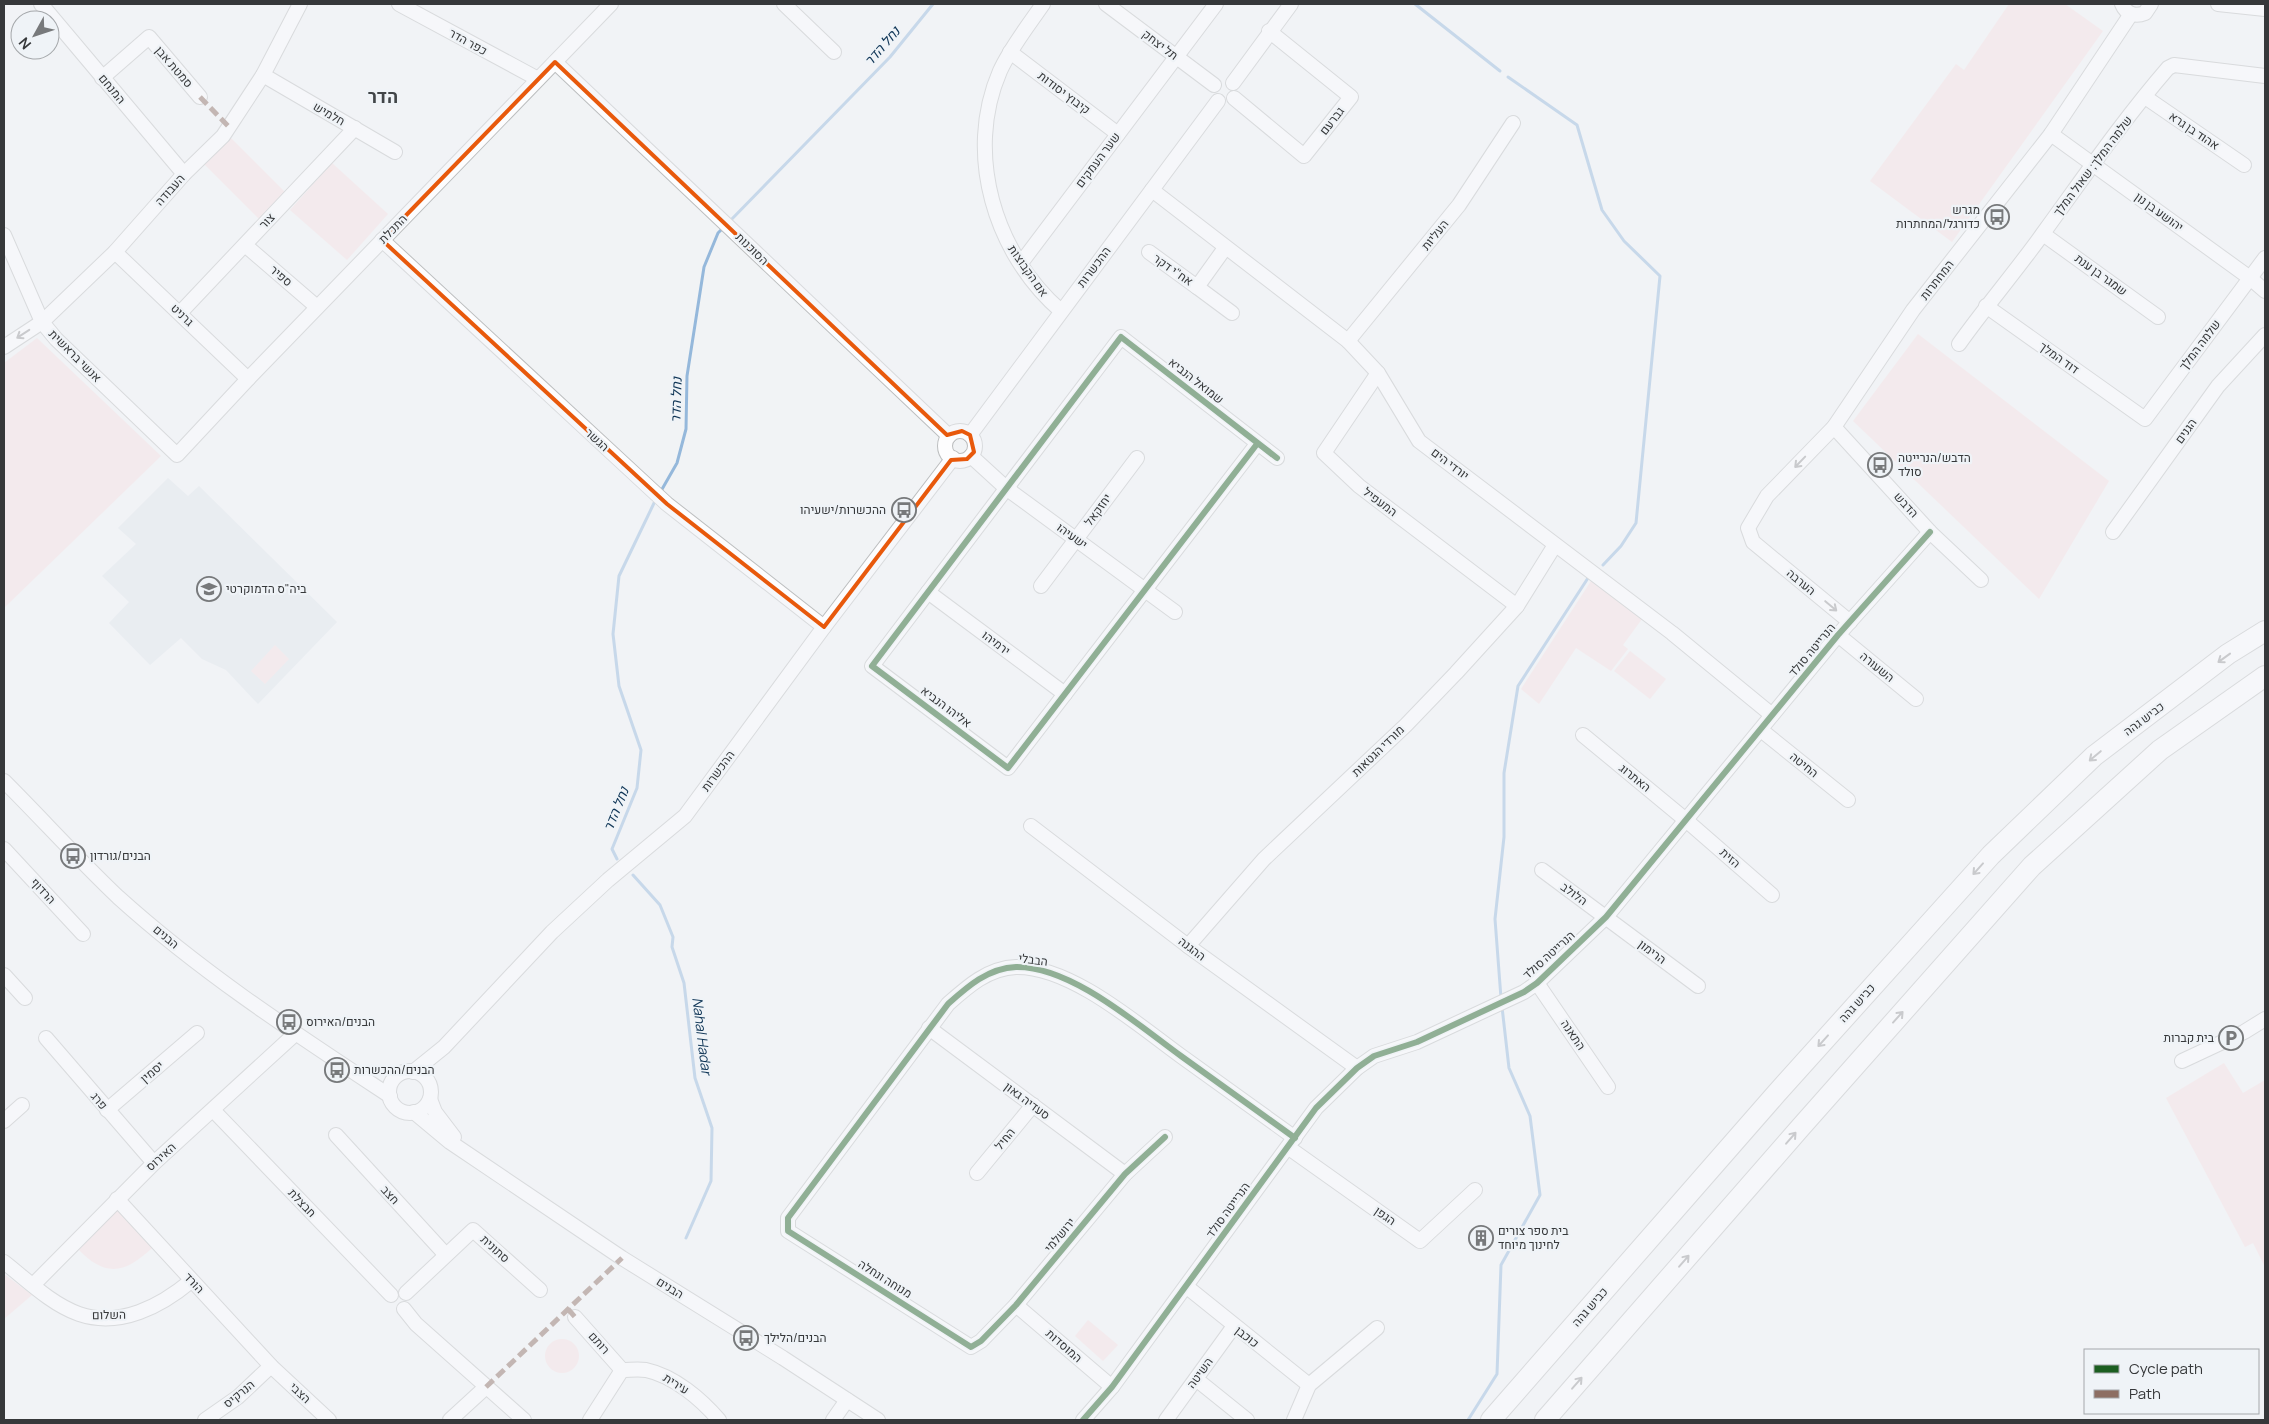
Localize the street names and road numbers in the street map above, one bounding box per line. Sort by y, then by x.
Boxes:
street label: כפר הדר [446,24,490,59]
street label: תל יצחק [1139,25,1182,64]
street label: סמטת אבן [152,42,197,91]
street label: קיבוץ יסודות [1034,67,1094,118]
street label: המנחם [95,70,130,107]
street label: חלמיש [310,98,348,129]
street label: גברעם [1315,103,1348,138]
street label: אהוד בן גרא [2166,108,2223,154]
street label: שלמה המלך; שאול המלך [2049,112,2136,219]
street label: שער העמקים [1071,129,1124,191]
street label: העבודה [151,170,188,209]
street label: יהושע בן נון [2131,188,2187,235]
street label: צור [255,209,279,232]
street label: התכלת [374,210,411,247]
street label: העליות [1417,216,1452,254]
street label: הסוכנות [732,229,773,269]
street label: אם הקבוצות [1004,241,1053,300]
street label: ההכשרות [1073,243,1115,291]
street label: אח"י דקר [1150,250,1197,290]
street label: שמגר בן ענת [2072,250,2131,299]
street label: המחתרות [1916,256,1958,303]
street label: ספיר [266,261,296,290]
street label: גרניט [167,300,198,330]
street label: שלמה המלך [2175,316,2224,374]
street label: אנשי בראשית [45,326,106,386]
street label: דוד המלך [2036,338,2083,378]
street label: שמואל הנביא [1165,354,1228,408]
street label: הגנים [2171,415,2200,447]
street label: הגשר [582,424,613,455]
street label: יורדי הים [1428,444,1473,484]
street label: המעפיל [1360,483,1401,520]
street label: הדבש [1890,488,1923,521]
street label: יחזקאל [1080,490,1115,529]
street label: ישעיהו [1053,519,1091,553]
street label: הערבה [1783,564,1820,599]
street label: הנרייטה סולד [1784,619,1839,680]
street label: ירמיהו [979,626,1014,659]
street label: השעורה [1856,647,1898,686]
street label: אליהו הנביא [917,682,975,731]
street label: כביש גהה [2120,698,2168,740]
street label: מורדי הגטאות [1348,721,1408,780]
street label: ההכשרות [697,747,738,795]
street label: החיטה [1786,748,1822,781]
street label: האתרוג [1616,760,1655,796]
street label: הזית [1716,844,1744,871]
street label: הרדוף [27,874,60,907]
street label: הלולב [1557,878,1591,909]
street label: הבנים [150,921,183,952]
street label: הנרייטה סולד [1519,927,1579,983]
street label: ההגנה [1175,933,1209,964]
street label: הרימון [1635,935,1670,968]
street label: הבבלי [1017,949,1049,970]
street label: כביש גהה [1835,979,1879,1026]
street label: התאנה [1557,1016,1590,1053]
street label: יסמין [136,1057,167,1087]
street label: סעדיה גאון [1001,1078,1054,1123]
street label: פרג [87,1088,112,1113]
street label: החיל [990,1124,1019,1153]
street label: האירוס [142,1138,180,1175]
street label: הנרייטה סולד [1202,1178,1254,1241]
street label: חצב [377,1181,403,1208]
street label: חבצלת [284,1185,320,1221]
street label: הגפן [1371,1202,1399,1229]
street label: ירושלמי [1040,1214,1079,1255]
street label: סתונית [477,1231,514,1266]
street label: מנוחה ונחלה [855,1255,915,1302]
street label: הורד [180,1269,208,1297]
street label: הבנים [653,1273,687,1302]
street label: כביש גהה [1568,1283,1611,1330]
street label: השלום [92,1306,126,1323]
street label: כוכבן [1232,1322,1263,1351]
street label: המוסדות [1042,1325,1086,1366]
street label: רותם [585,1328,614,1357]
street label: השיטה [1183,1354,1217,1392]
street label: עירית [660,1369,692,1398]
street label: הנרקיס [219,1376,258,1412]
street label: הצבי [286,1378,315,1407]

